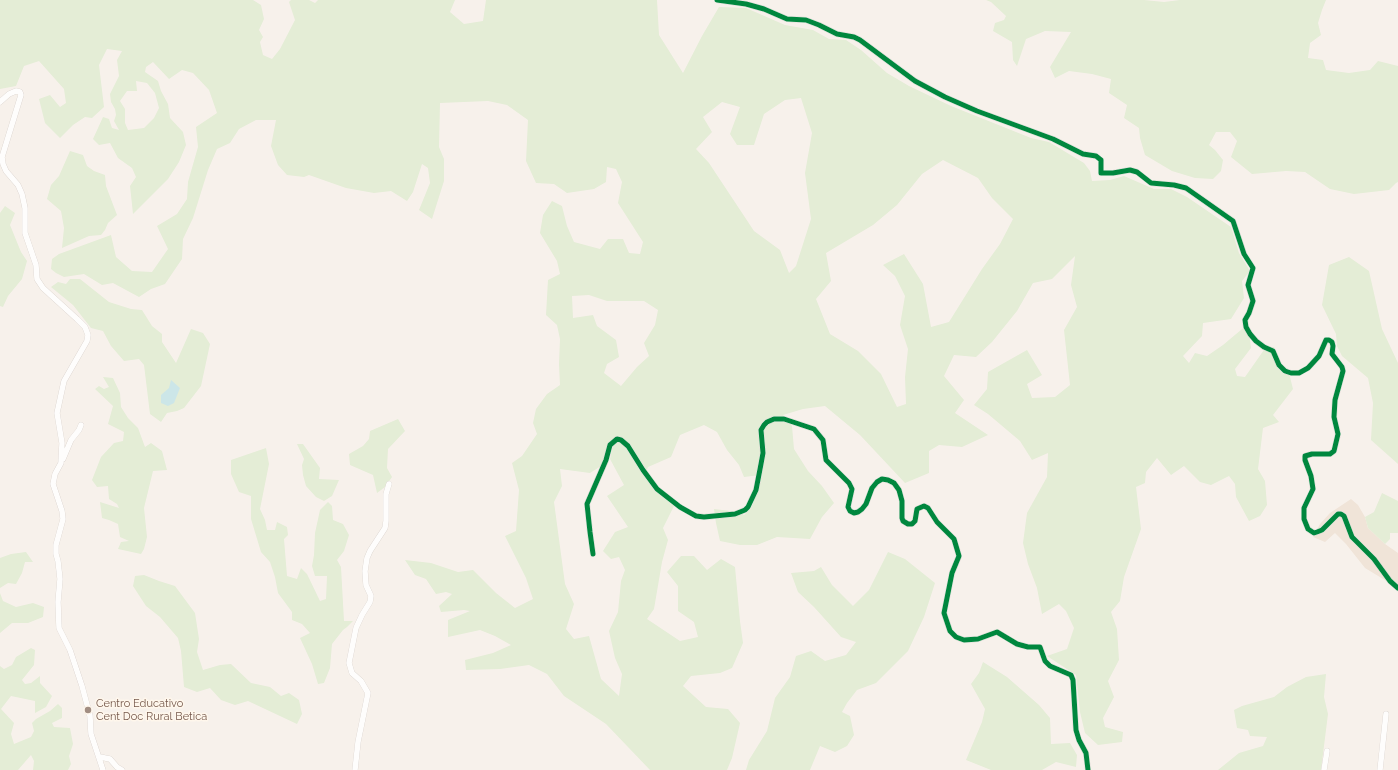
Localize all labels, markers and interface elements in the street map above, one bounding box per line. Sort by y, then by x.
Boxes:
place label: Centro Educativo Cent Doc Rural Betica [96,697,207,723]
marker: Centro Educativo Cent Doc Rural Betica [83,705,93,715]

